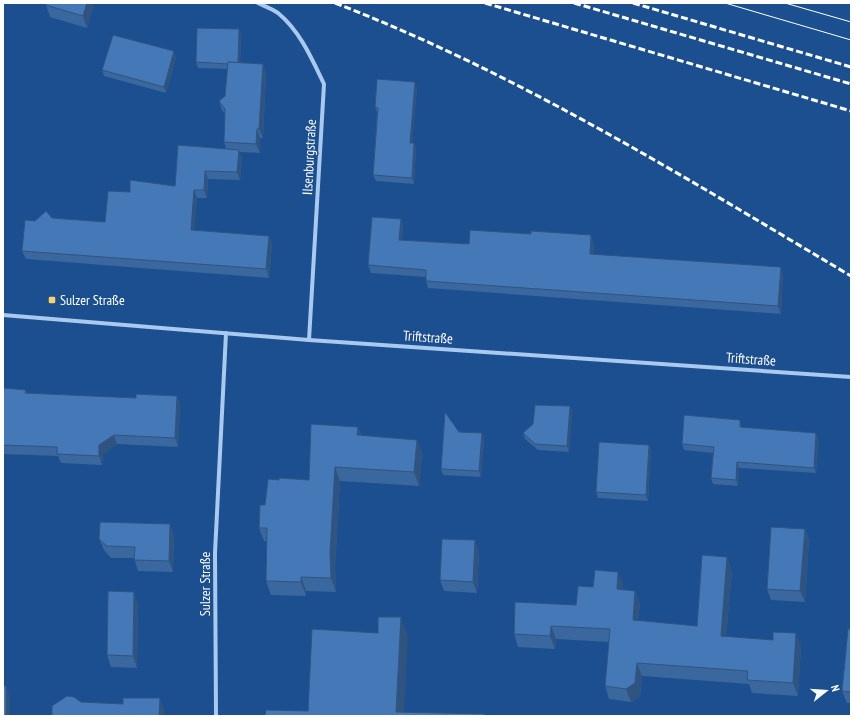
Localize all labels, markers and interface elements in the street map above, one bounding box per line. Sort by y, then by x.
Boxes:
street label: Ilsenburgstraße [298,118,320,195]
place label: Sulzer Straße [60,291,125,309]
marker: Sulzer Straße [47,295,57,305]
street label: Triftstraße [403,326,454,348]
street label: Triftstraße [726,348,777,370]
street label: Sulzer Straße [196,551,214,616]
north arrow [806,671,846,711]
text: N [828,683,843,693]

